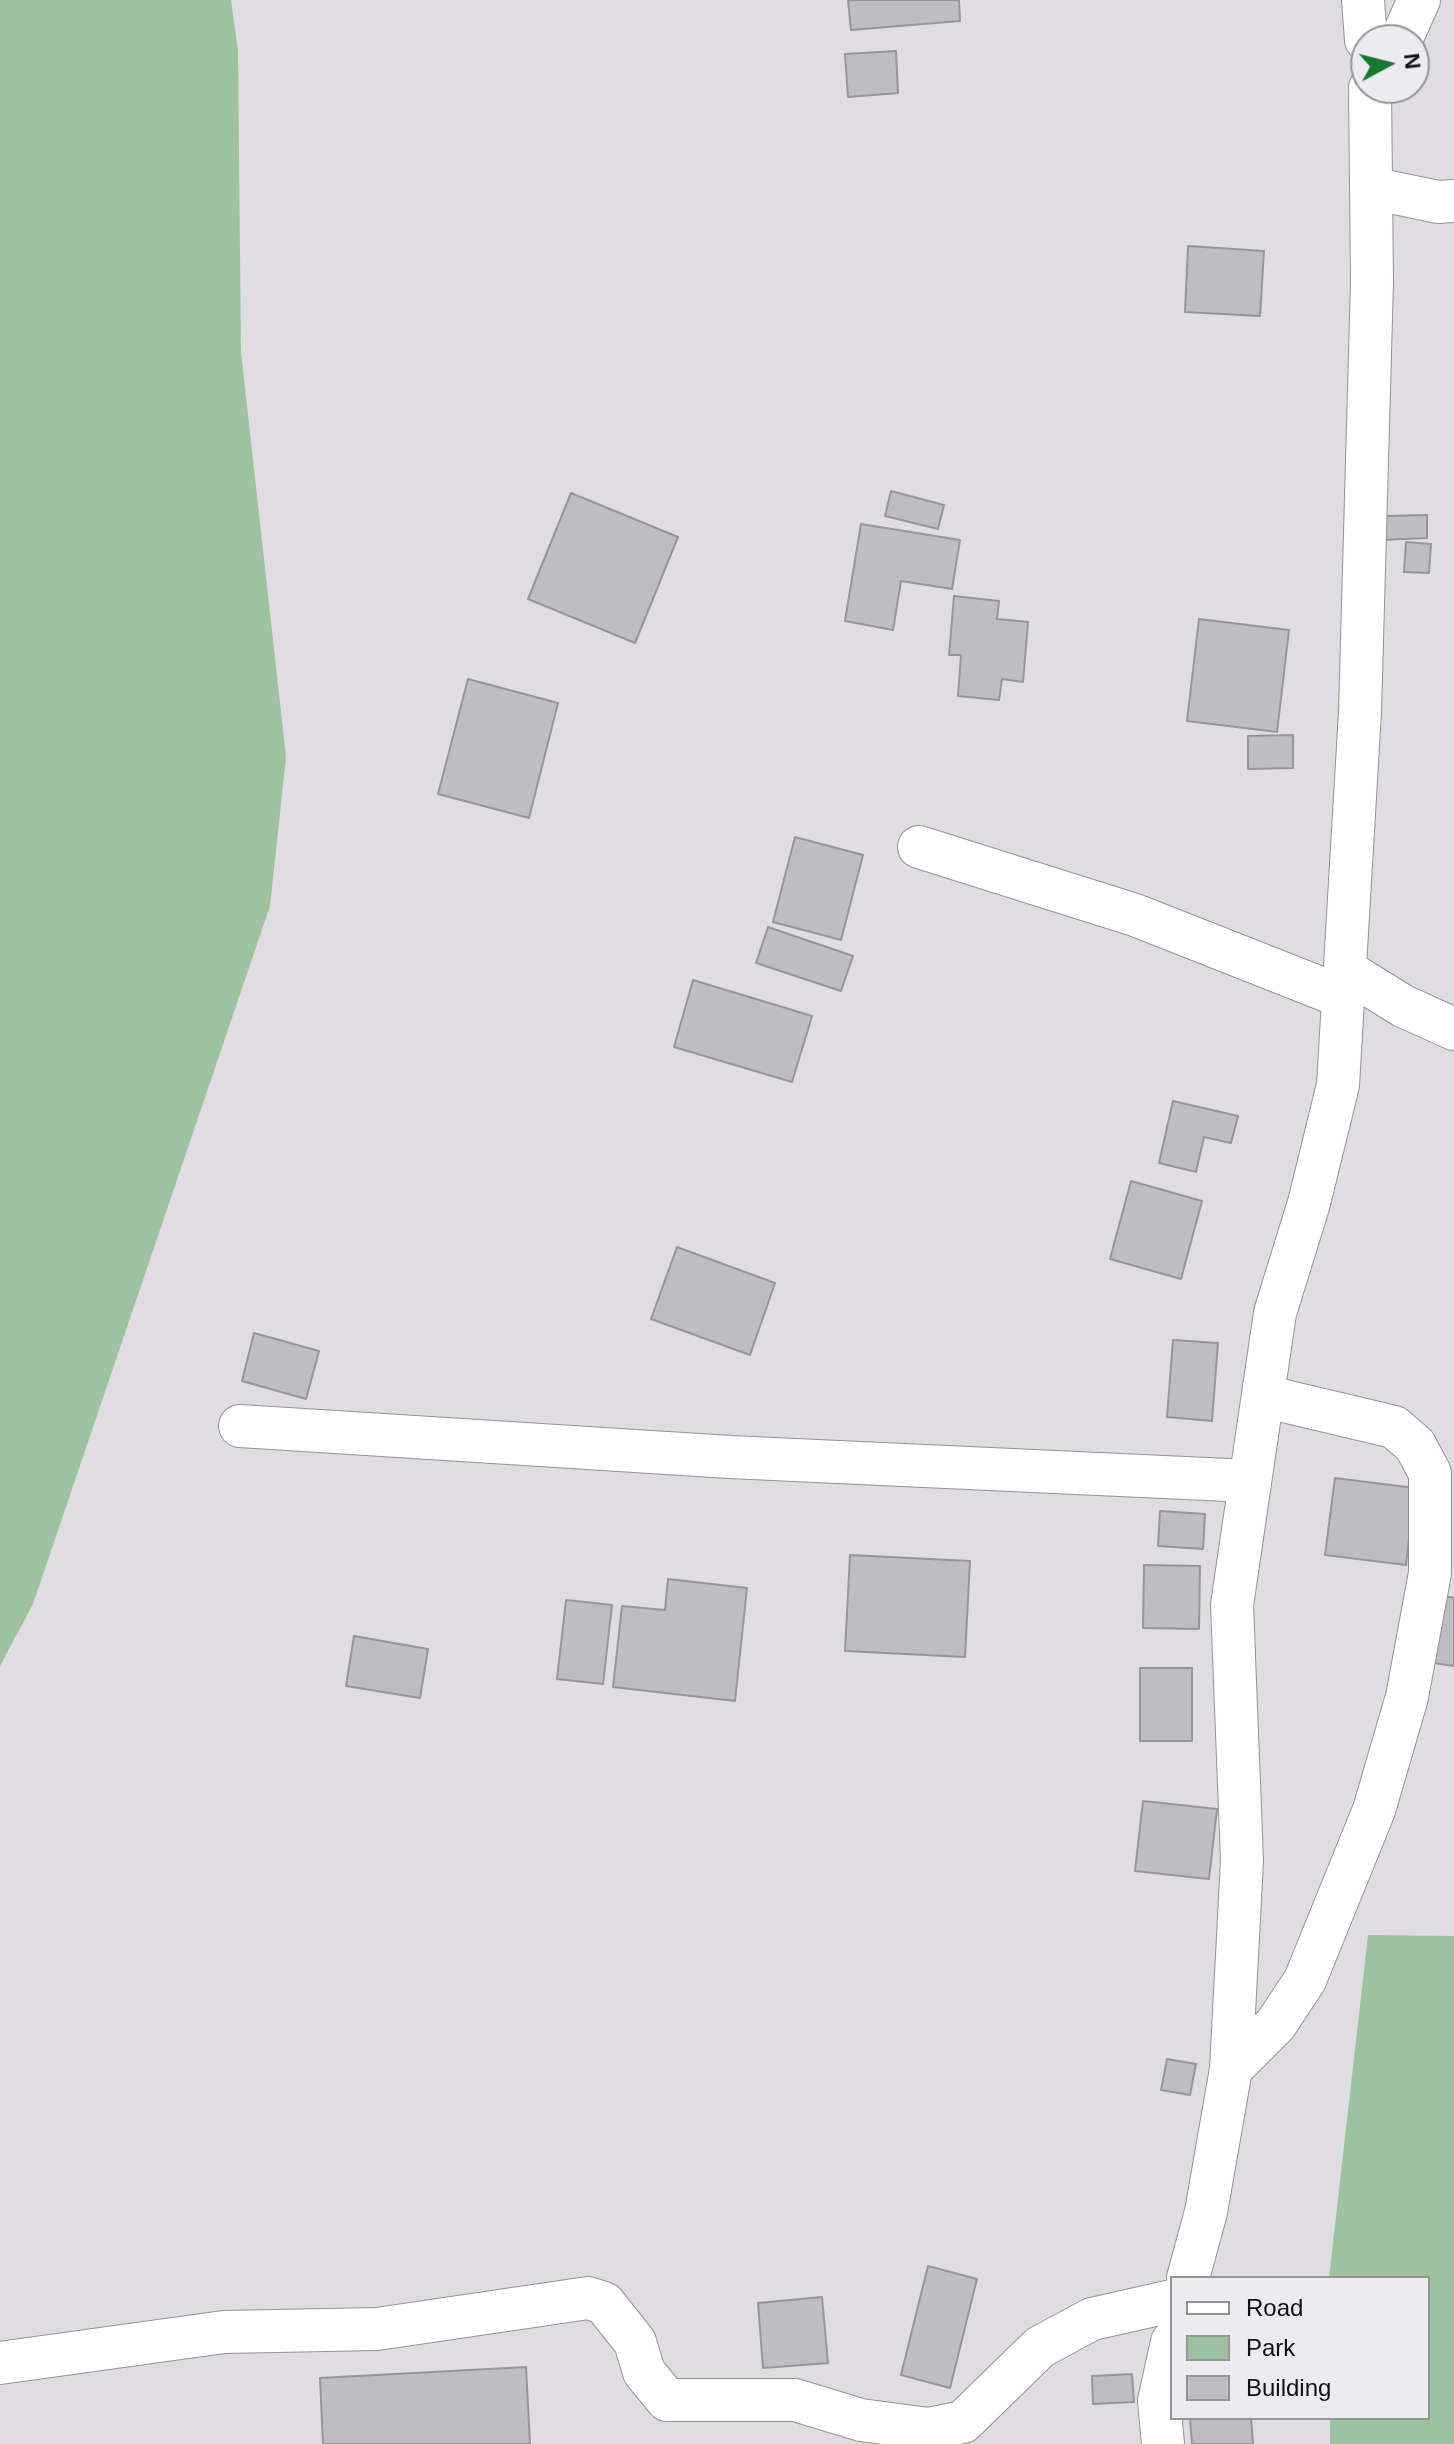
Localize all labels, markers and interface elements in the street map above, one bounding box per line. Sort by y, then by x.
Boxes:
north arrow [1350,24,1430,104]
text: N [1399,52,1426,71]
legend [1170,2276,1430,2420]
text: Road [1246,2294,1303,2321]
text: Park [1246,2334,1295,2361]
text: Building [1246,2374,1331,2401]

